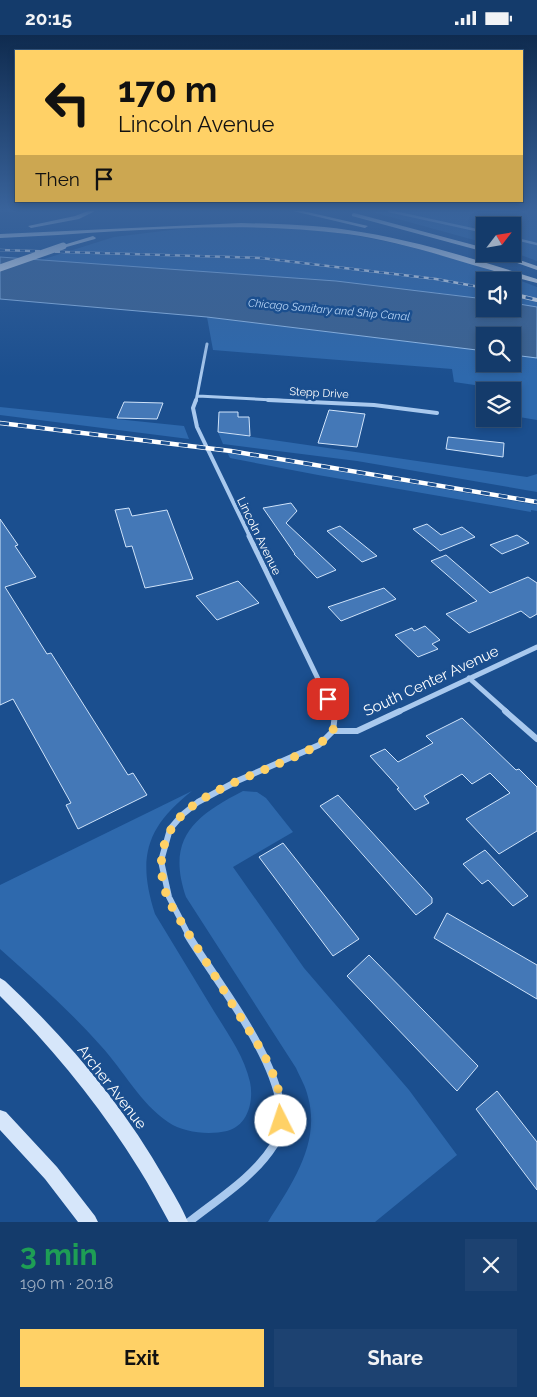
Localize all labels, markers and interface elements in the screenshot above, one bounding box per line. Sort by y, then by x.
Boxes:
text: 20:15 [25,7,72,29]
text: 170 m [118,69,217,110]
icon: left [35,70,100,135]
text: Lincoln Avenue [118,111,274,137]
icon: arrive [90,165,118,193]
text: Then [35,168,80,190]
north arrow [476,217,521,263]
map controls [476,217,521,427]
button: sound [476,272,521,317]
water label: Chicago Sanitary and Ship Canal [248,296,411,324]
button: search [476,327,521,372]
button: layers [476,382,521,427]
street label: Stepp Drive [289,385,349,401]
street label: Lincoln Avenue [234,495,284,577]
street label: South Center Avenue [361,642,502,720]
pin [307,678,349,720]
icon: arrive [314,685,342,713]
street label: Archer Avenue [74,1041,151,1133]
position arrow [254,1094,306,1146]
text: 3 min [20,1237,98,1272]
button: close [465,1239,517,1291]
text: 190 m · 20:18 [20,1274,113,1293]
button: Exit [20,1329,264,1387]
button: Share [274,1329,517,1387]

